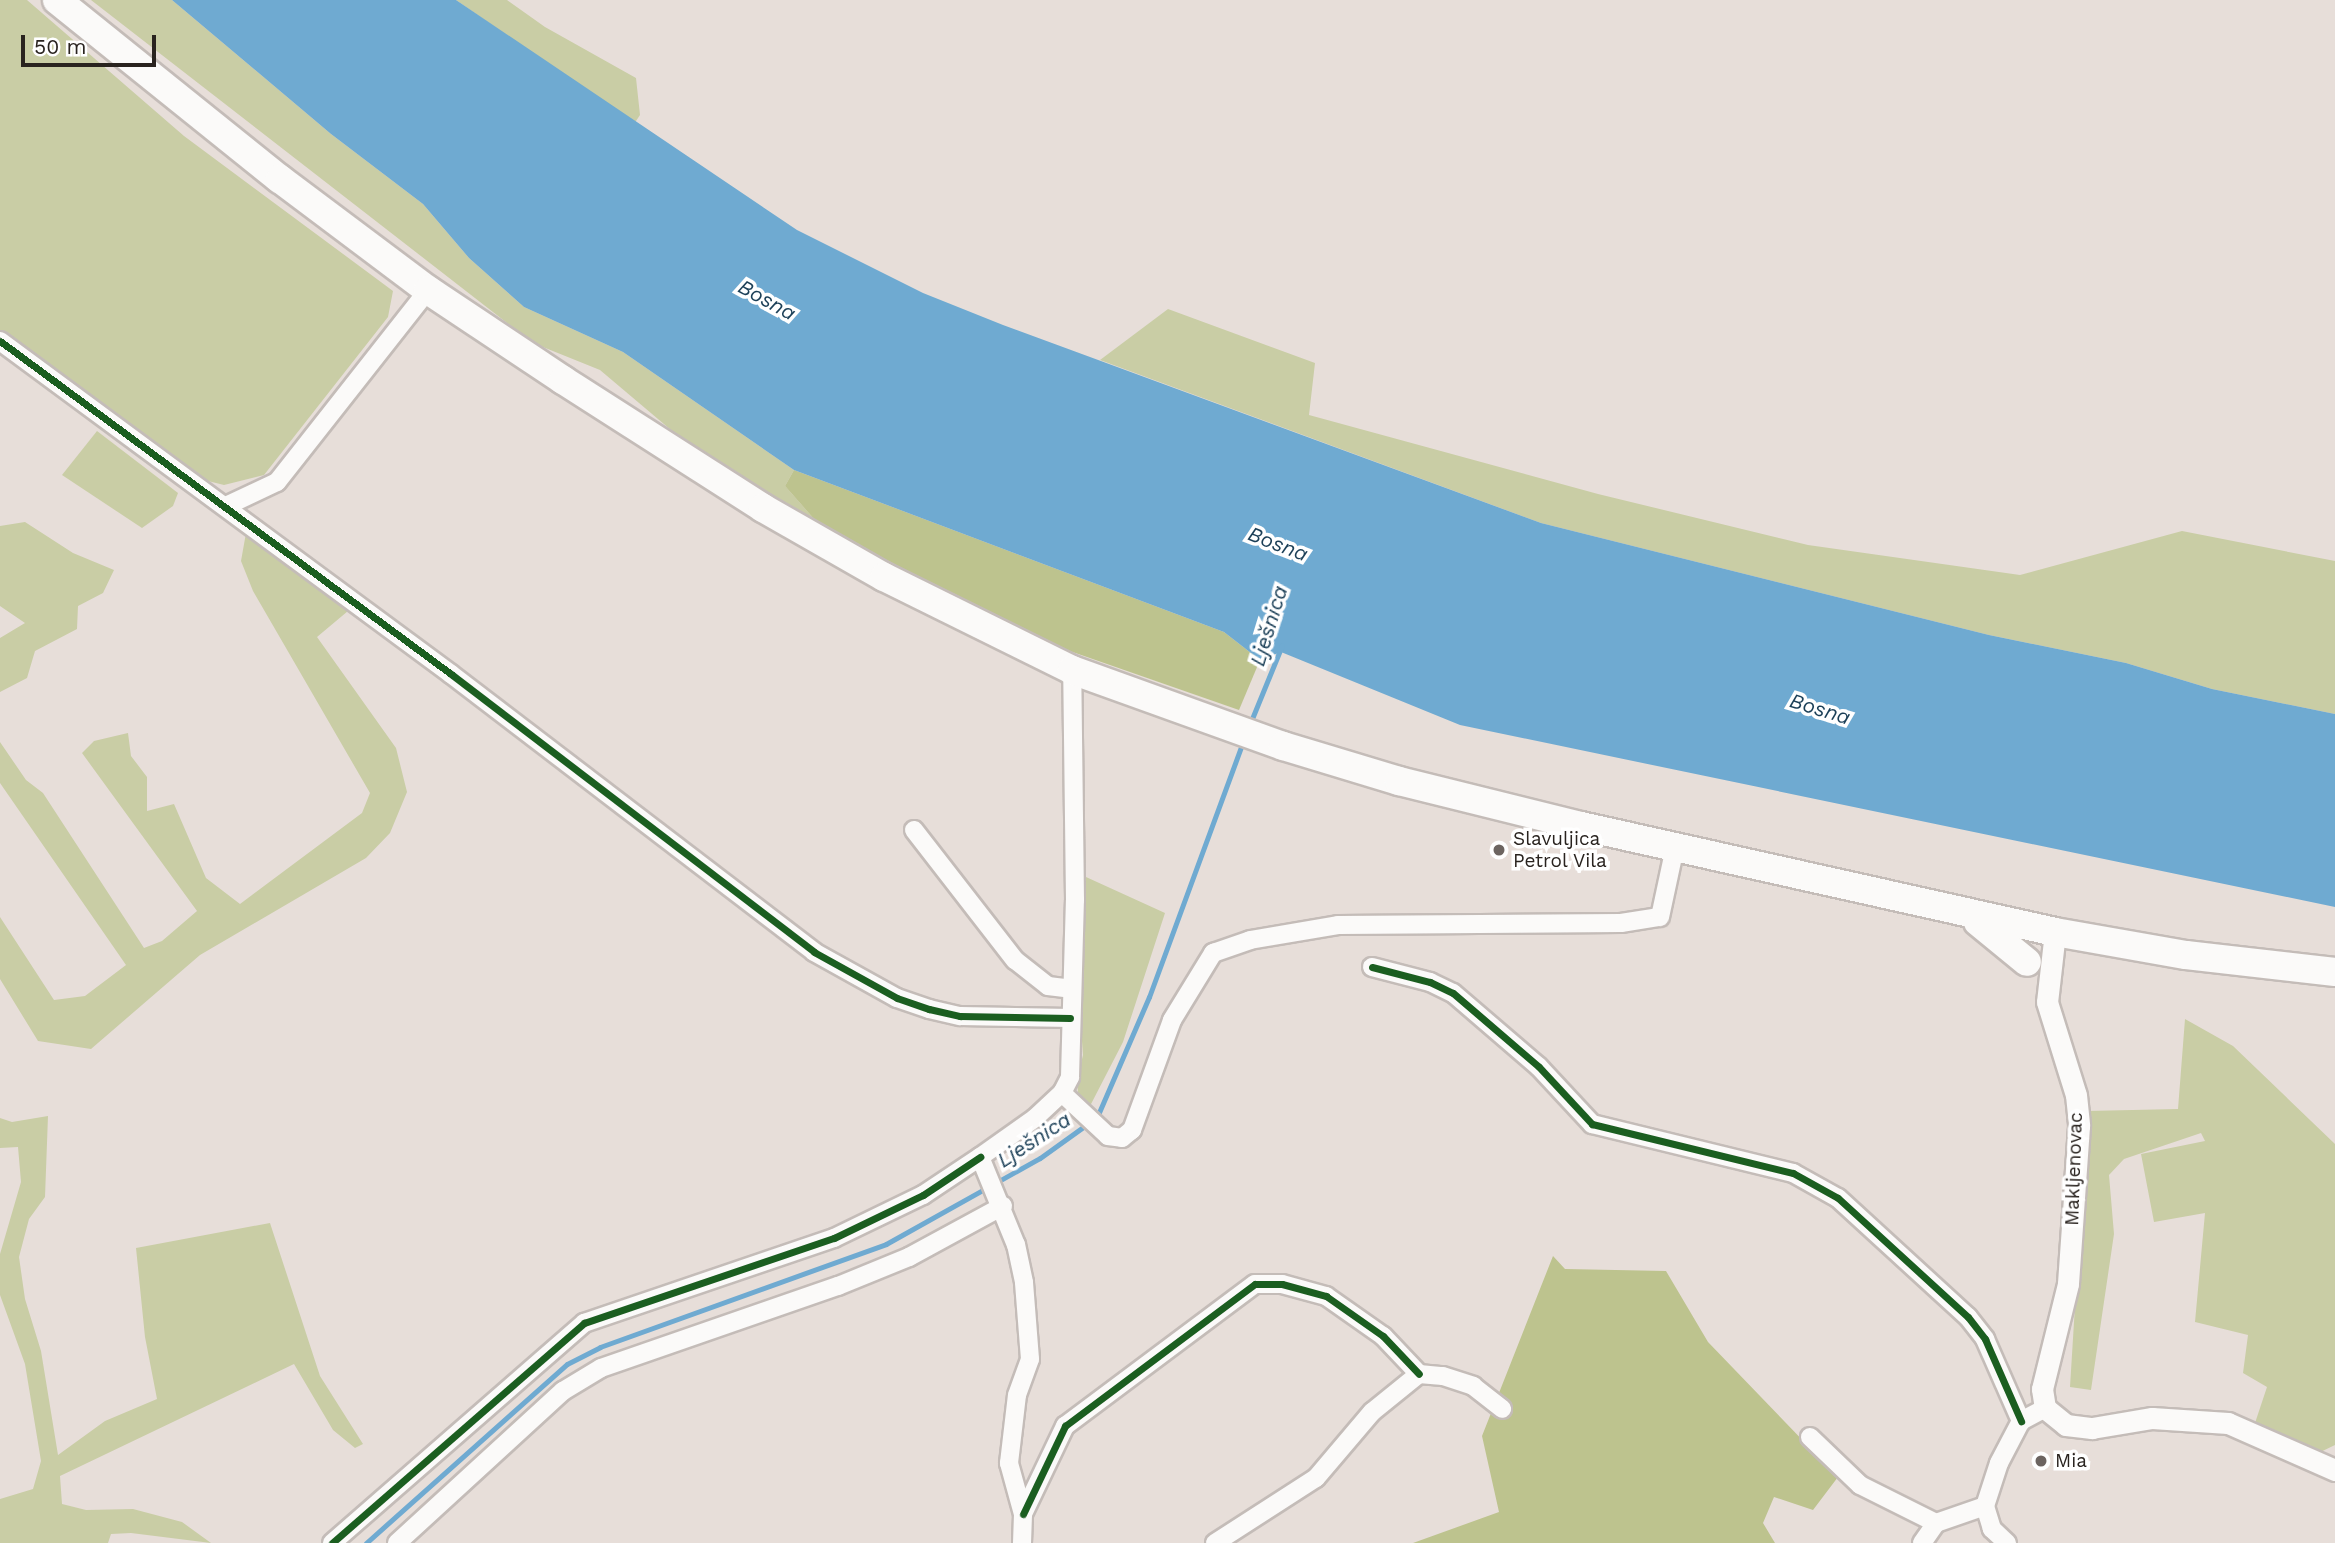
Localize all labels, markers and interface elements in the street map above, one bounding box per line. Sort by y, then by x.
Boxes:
scale bar [24,21,159,65]
text: 50 m [34,34,86,59]
water label: Bosna [734,274,800,326]
water label: Bosna [1244,521,1312,567]
water label: Lješnica [1245,583,1293,669]
water label: Bosna [1787,688,1853,730]
place label: Slavuljica Petrol Vila [1513,828,1608,872]
marker: Slavuljica Petrol Vila [1491,842,1507,858]
water label: Lješnica [992,1107,1076,1173]
street label: Makljenovac [2061,1112,2087,1226]
place label: Mia [2055,1450,2087,1472]
marker: Mia [2033,1453,2049,1469]

